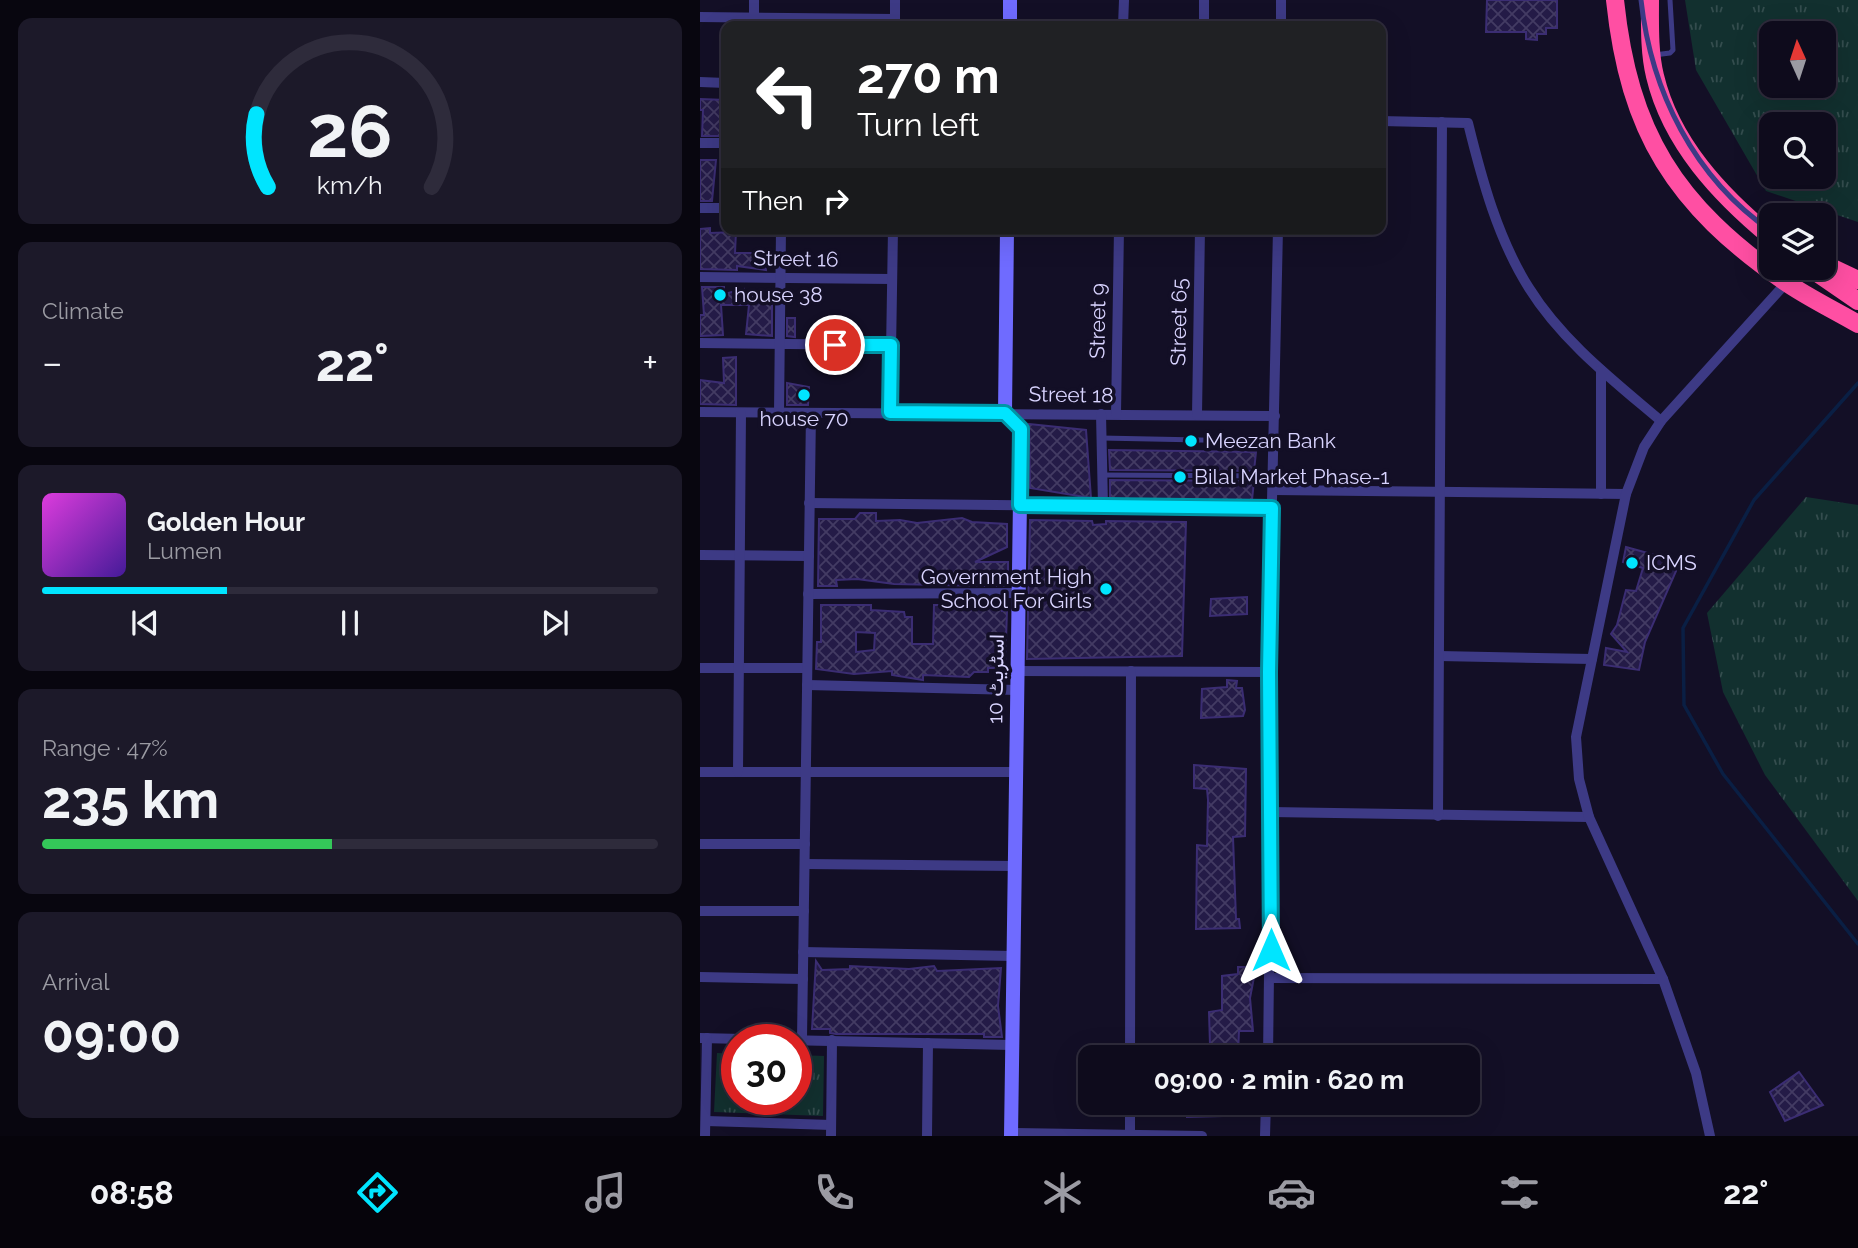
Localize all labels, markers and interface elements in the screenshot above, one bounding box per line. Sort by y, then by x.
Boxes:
north arrow [1759,21,1836,98]
map controls [1759,21,1836,280]
text: 270 m [857,47,1000,104]
icon: left [742,49,833,140]
text: 26 [307,89,393,174]
text: Turn left [857,106,979,143]
button: search [1759,112,1836,189]
text: km/h [317,170,383,200]
icon: right [817,182,855,220]
text: Then [742,186,803,216]
button: layers [1759,203,1836,280]
street label: Street 16 [753,245,839,272]
street label: Street 65 [1165,278,1192,366]
place label: house 38 [734,282,823,307]
street label: Street 9 [1084,283,1111,359]
marker: house 38 [712,287,728,303]
text: Climate [42,297,124,324]
pin [805,315,865,375]
icon: arrive [816,326,854,364]
text: 22° [316,332,389,393]
text: − [42,340,62,385]
text: + [642,340,658,385]
street label: Street 18 [1028,381,1114,408]
marker: house 70 [796,387,812,403]
place label: house 70 [759,406,849,431]
place label: Meezan Bank [1205,428,1336,453]
marker: Meezan Bank [1183,433,1199,449]
place label: Bilal Market Phase-1 [1194,464,1389,489]
marker: Bilal Market Phase-1 [1172,469,1188,485]
text: Golden Hour [147,507,305,537]
text: Lumen [147,537,222,564]
place label: ICMS [1646,550,1697,575]
marker: ICMS [1624,555,1640,571]
place label: Government High School For Girls [921,564,1092,613]
marker: Government High School For Girls [1098,581,1114,597]
icon: previous [126,604,164,642]
icon: pause [331,604,369,642]
icon: next [536,604,574,642]
street label: اسٹریٹ 10 [982,634,1010,724]
text: Range · 47% [42,734,168,761]
text: 235 km [42,769,219,830]
position arrow [1234,913,1308,987]
text: Arrival [42,968,109,995]
text: 09:00 [42,1003,181,1064]
speed limit sign: 30 [721,1024,812,1115]
text: 09:00 · 2 min · 620 m [1154,1065,1404,1095]
icon: directions [353,1168,402,1217]
icon: music [581,1168,630,1217]
icon: phone [810,1168,859,1217]
icon: climate [1038,1168,1087,1217]
icon: car [1267,1168,1316,1217]
icon: filters [1495,1168,1544,1217]
text: 08:58 [90,1174,174,1211]
text: 22° [1723,1174,1768,1211]

